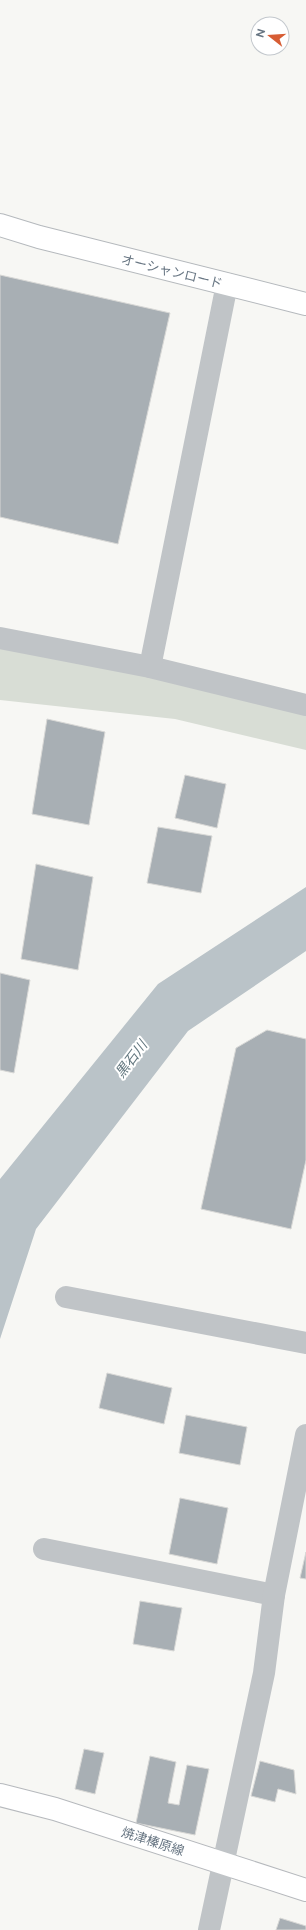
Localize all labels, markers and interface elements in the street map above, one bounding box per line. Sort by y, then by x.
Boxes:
north arrow [250,16,290,56]
text: N [253,27,268,39]
street label: オーシャンロード [120,252,224,291]
water label: 黒石川 [112,1036,151,1081]
street label: 焼津榛原線 [120,1824,186,1859]

